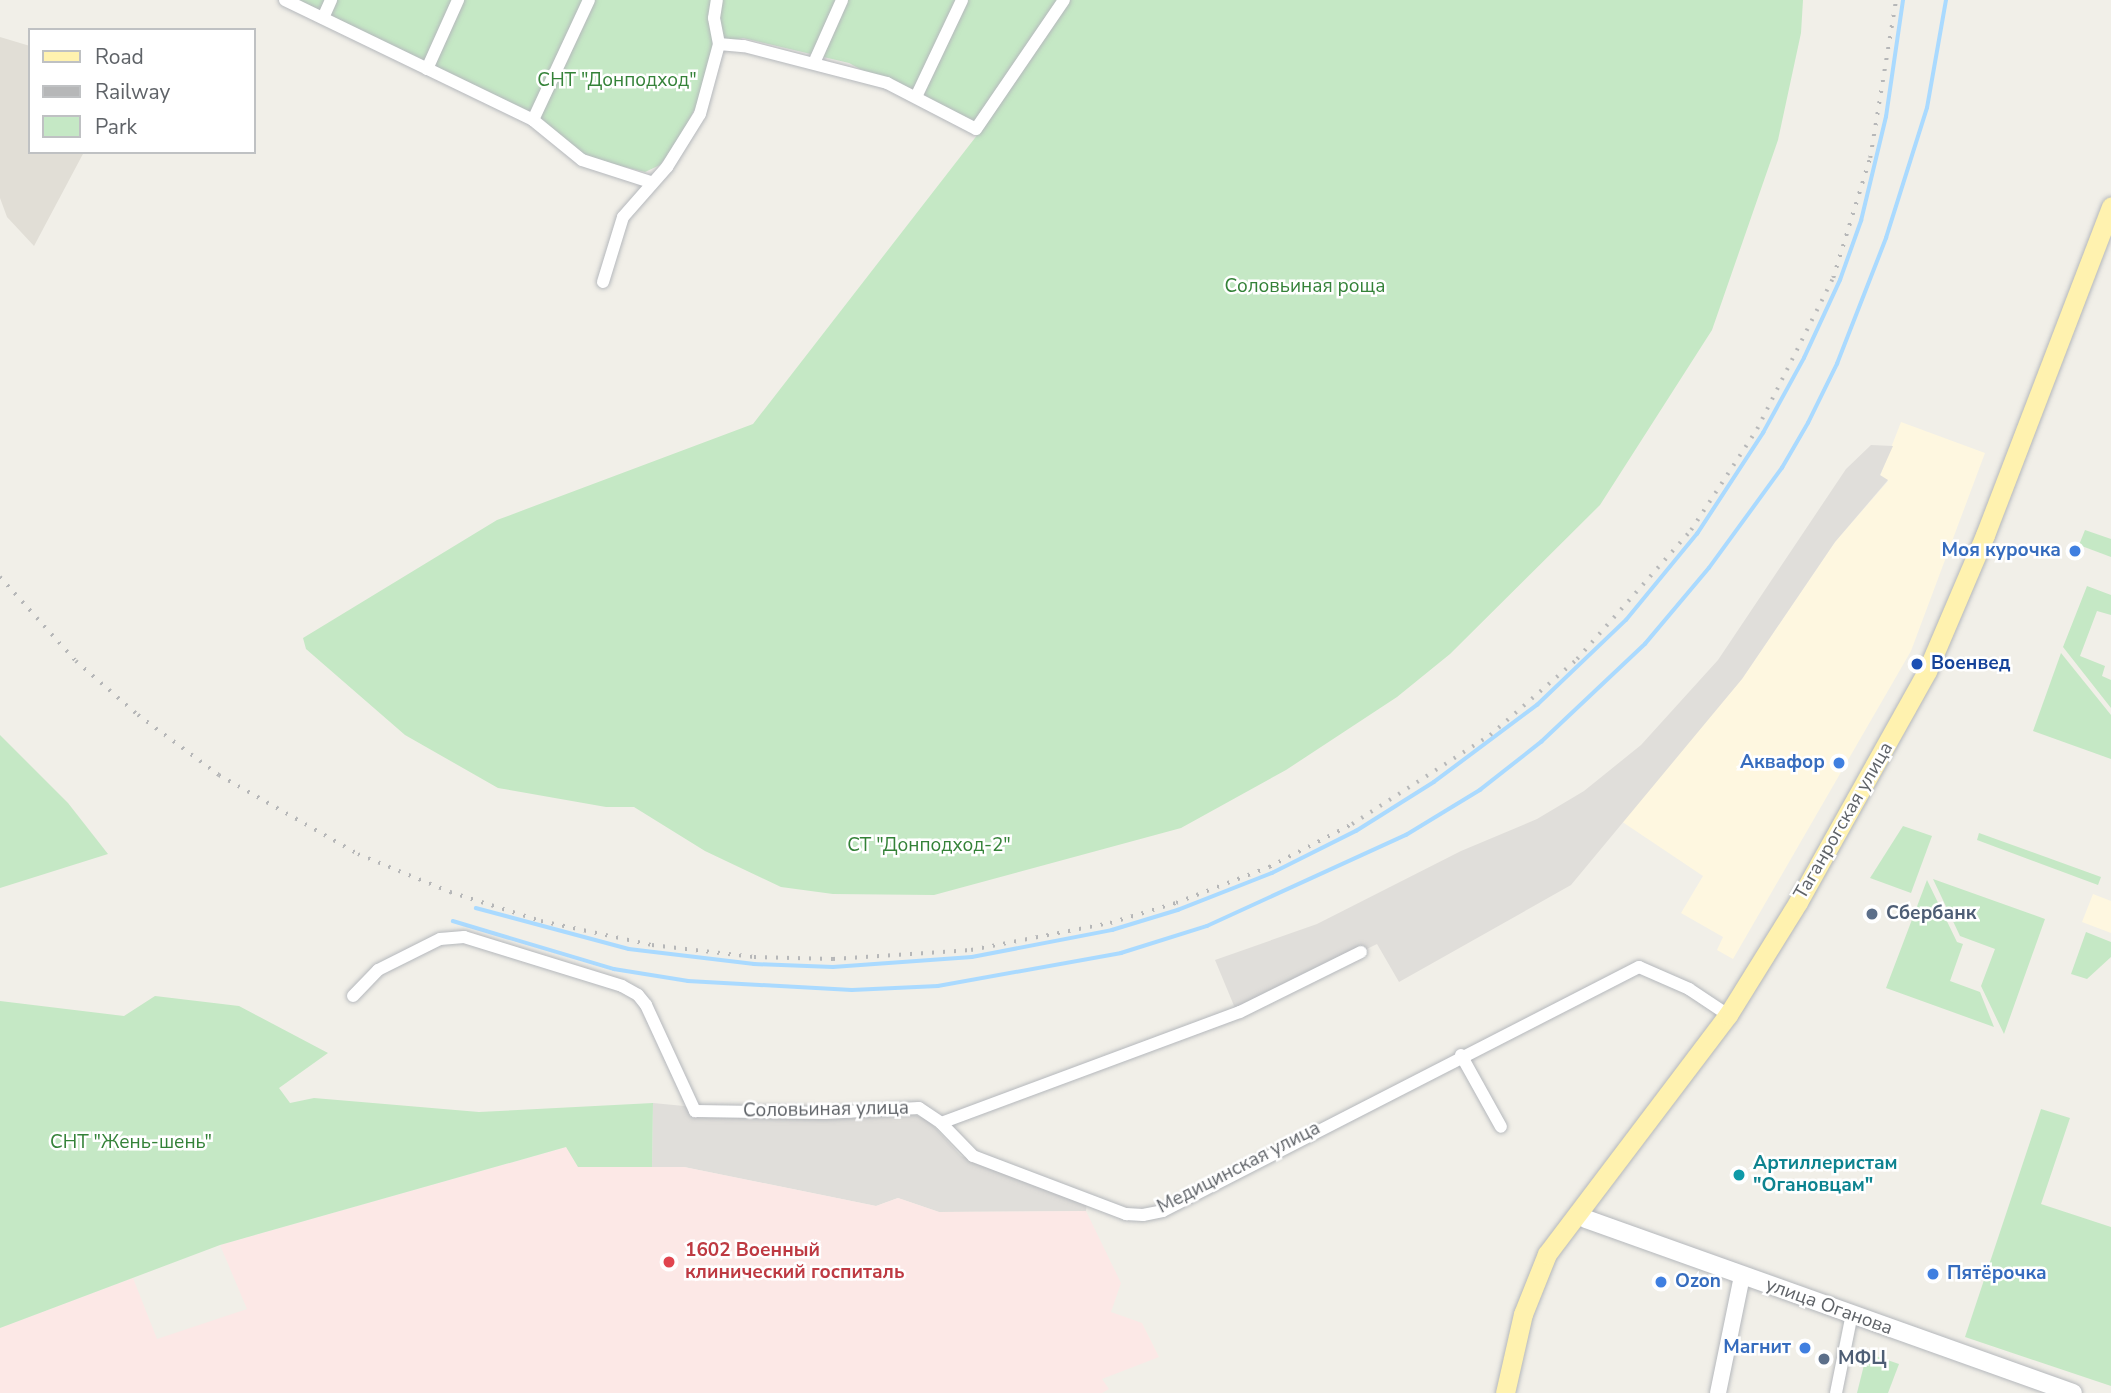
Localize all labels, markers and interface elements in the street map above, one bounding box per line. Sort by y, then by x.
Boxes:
legend [28,28,256,154]
text: Road [95,43,144,71]
park label: СНТ "Донподход" [537,70,697,92]
text: Railway [95,78,170,106]
text: Park [95,113,137,141]
park label: Соловьиная роща [1225,276,1385,298]
place label: Моя курочка [1942,540,2061,562]
marker: Моя курочка [2067,543,2083,559]
place label: Военвед [1931,653,2010,675]
marker: Военвед [1909,656,1925,672]
street label: Таганрогская улица [1790,738,1898,904]
place label: Аквафор [1740,752,1825,774]
marker: Аквафор [1831,755,1847,771]
park label: СТ "Донподход-2" [847,835,1011,857]
place label: Сбербанк [1886,903,1976,925]
marker: Сбербанк [1864,906,1880,922]
street label: Соловьиная улица [743,1097,909,1123]
street label: Медицинская улица [1154,1117,1324,1219]
park label: СНТ "Жень-шень" [50,1132,212,1154]
place label: Артиллеристам "Огановцам" [1753,1153,1898,1197]
marker: Артиллеристам "Огановцам" [1731,1167,1747,1183]
place label: 1602 Военный клинический госпиталь [685,1240,904,1284]
marker: 1602 Военный клинический госпиталь [659,1252,679,1272]
place label: Пятёрочка [1947,1263,2047,1285]
marker: Пятёрочка [1925,1266,1941,1282]
place label: Ozon [1675,1271,1721,1293]
street label: улица Оганова [1762,1273,1896,1341]
marker: Ozon [1653,1274,1669,1290]
place label: Магнит [1723,1337,1791,1359]
marker: Магнит [1797,1340,1813,1356]
place label: МФЦ [1838,1348,1887,1370]
marker: МФЦ [1816,1351,1832,1367]

